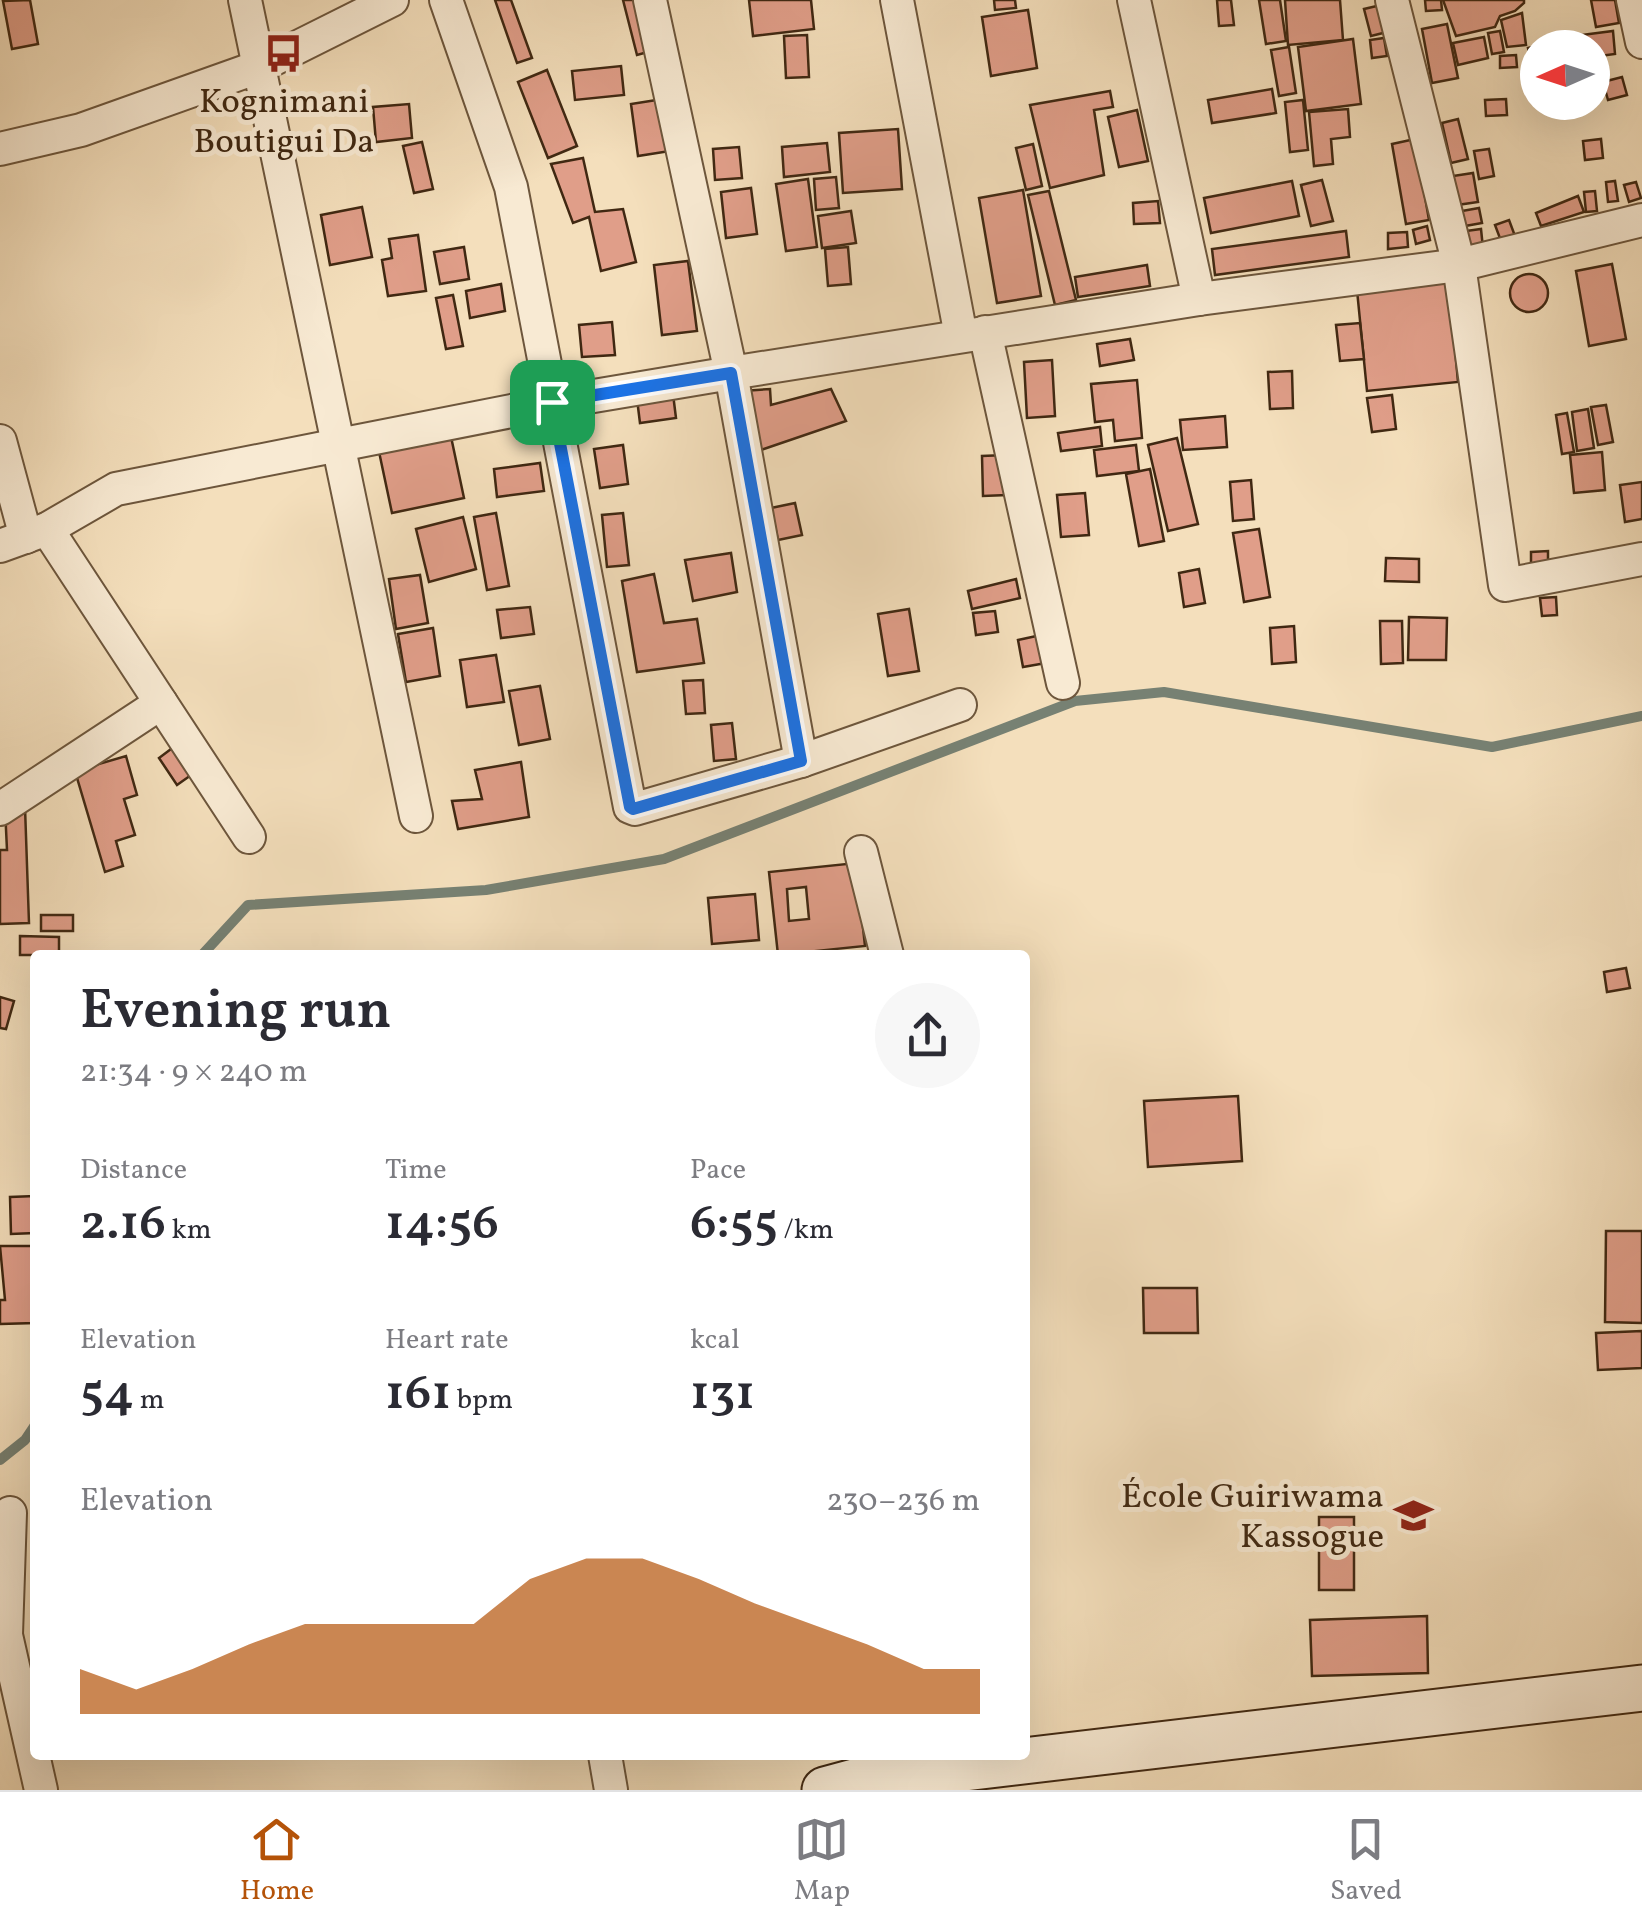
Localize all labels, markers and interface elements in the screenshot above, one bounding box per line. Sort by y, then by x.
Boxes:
north arrow [1520,30,1610,120]
map controls [1520,30,1610,120]
bus stop icon: Kognimani Boutigui Da [263,32,305,74]
place label: Kognimani Boutigui Da [193,79,375,167]
pin [510,360,595,445]
icon: arrive [525,375,580,430]
text: Evening run [80,975,392,1051]
button: share [875,983,980,1088]
text: 21:34 · 9 × 240 m [80,1051,307,1095]
text: Distance [80,1151,187,1190]
text: Time [385,1151,446,1190]
text: Pace [690,1151,746,1190]
text: 2.16 [80,1190,166,1260]
text: 14:56 [385,1190,499,1260]
text: 6:55 [690,1190,778,1260]
text: km [166,1211,212,1250]
text: /km [778,1211,834,1250]
text: Elevation [80,1321,196,1360]
text: Heart rate [385,1321,509,1360]
text: kcal [690,1321,740,1360]
text: 54 [80,1360,134,1430]
text: 161 [385,1360,451,1430]
text: 131 [690,1360,755,1430]
text: m [134,1381,165,1420]
text: bpm [451,1381,513,1420]
place label: École Guiriwama Kassogue [1121,1474,1384,1562]
text: Elevation [80,1480,213,1524]
text: 230–236 m [826,1480,980,1524]
school or university icon: École Guiriwama Kassogue [1393,1494,1435,1536]
tab: Home [240,1812,314,1911]
tab: Map [794,1812,850,1911]
tab: Saved [1330,1812,1402,1911]

